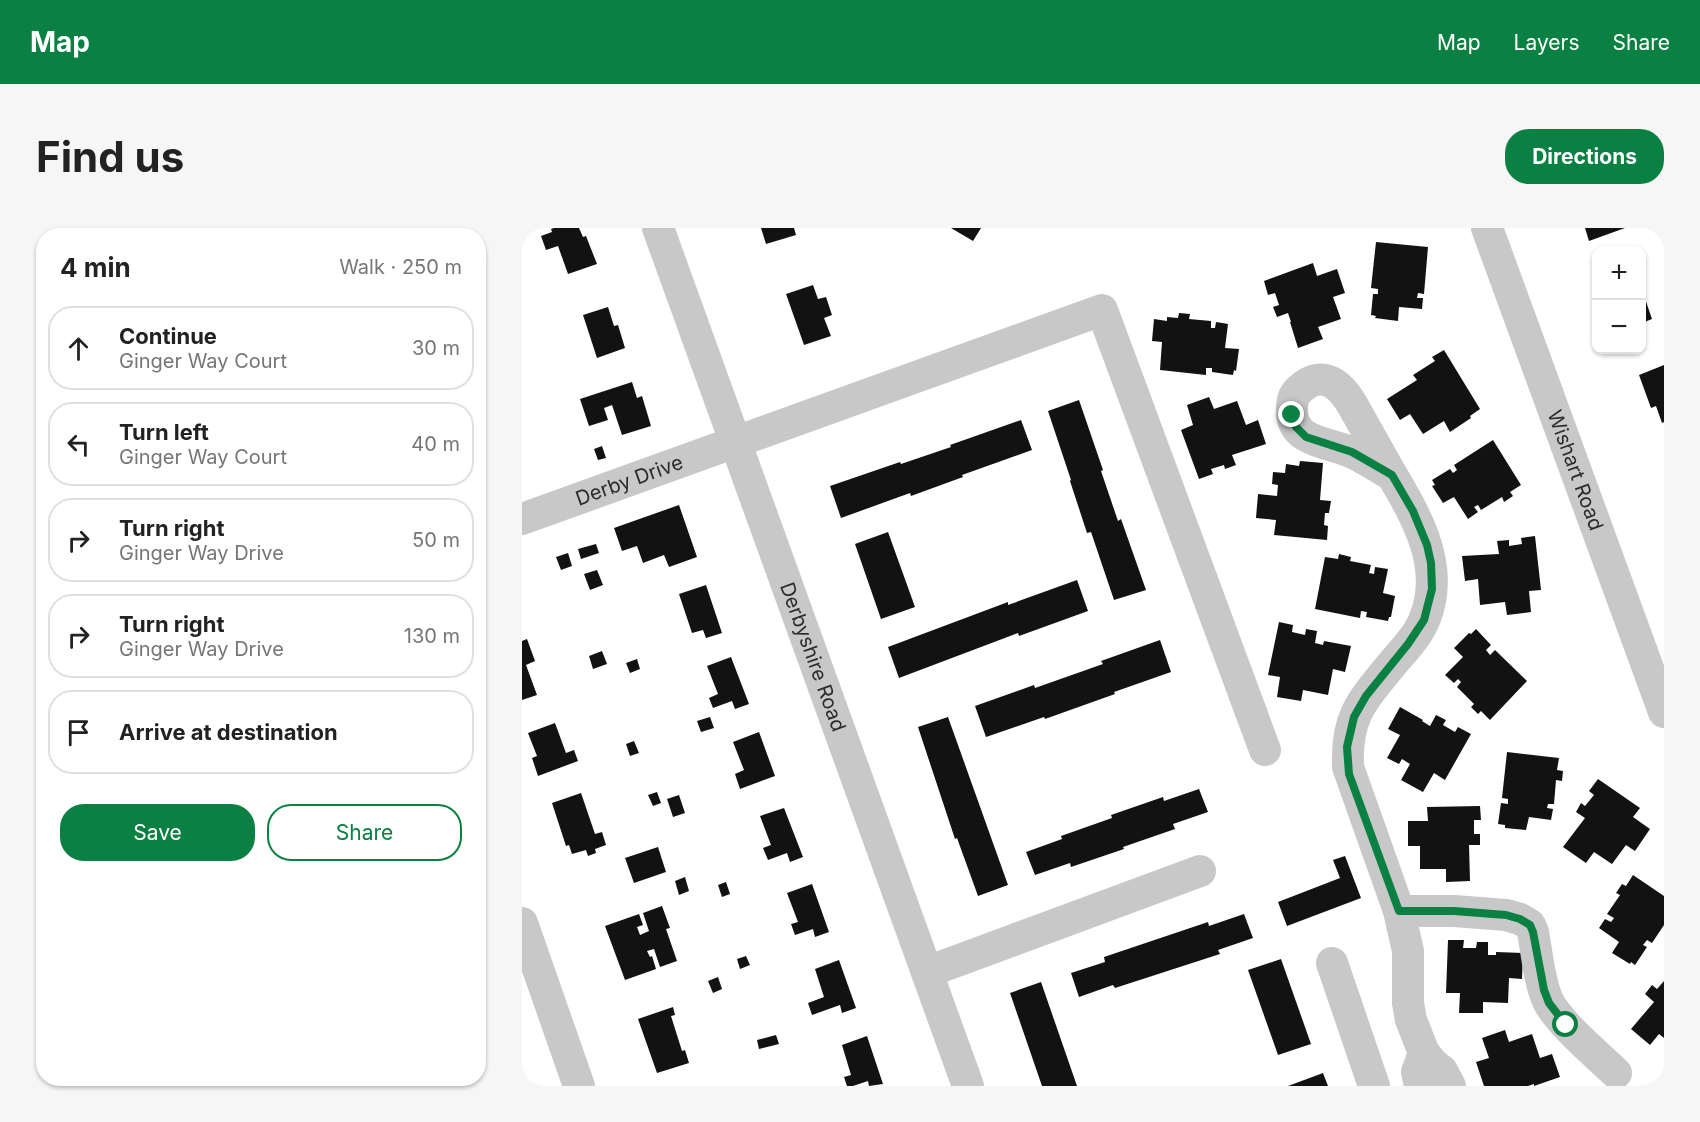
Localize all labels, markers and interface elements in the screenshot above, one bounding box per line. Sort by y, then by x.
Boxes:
text: Map [30,25,90,59]
text: Map [1437,30,1481,55]
text: Layers [1514,30,1580,55]
text: Share [1613,30,1670,55]
button: Directions [1505,129,1664,184]
text: Find us [36,131,184,182]
map controls [1592,246,1646,354]
button: + [1592,246,1646,300]
text: 4 min [60,252,131,283]
text: Walk · 250 m [339,255,462,279]
button: − [1592,300,1646,354]
text: Continue [119,323,217,349]
icon: ahead [62,332,95,365]
text: 30 m [412,336,460,360]
text: Ginger Way Court [119,349,287,373]
route end [1278,401,1304,427]
street label: Wishart Road [1543,407,1609,534]
text: Turn left [119,419,209,445]
icon: left [62,428,95,461]
text: 40 m [411,432,460,456]
text: Ginger Way Court [119,445,287,469]
street label: Derby Drive [572,450,686,511]
text: Turn right [119,515,225,541]
icon: right [62,524,95,557]
text: 50 m [412,528,460,552]
text: Ginger Way Drive [119,541,284,565]
street label: Derbyshire Road [775,579,851,735]
text: Turn right [119,611,225,637]
icon: right [62,620,95,653]
text: 130 m [404,624,460,648]
text: Ginger Way Drive [119,637,284,661]
icon: arrive [62,716,95,749]
text: Arrive at destination [119,719,338,745]
button: Save [60,804,255,861]
button: Share [267,804,462,861]
route start [1552,1011,1578,1037]

